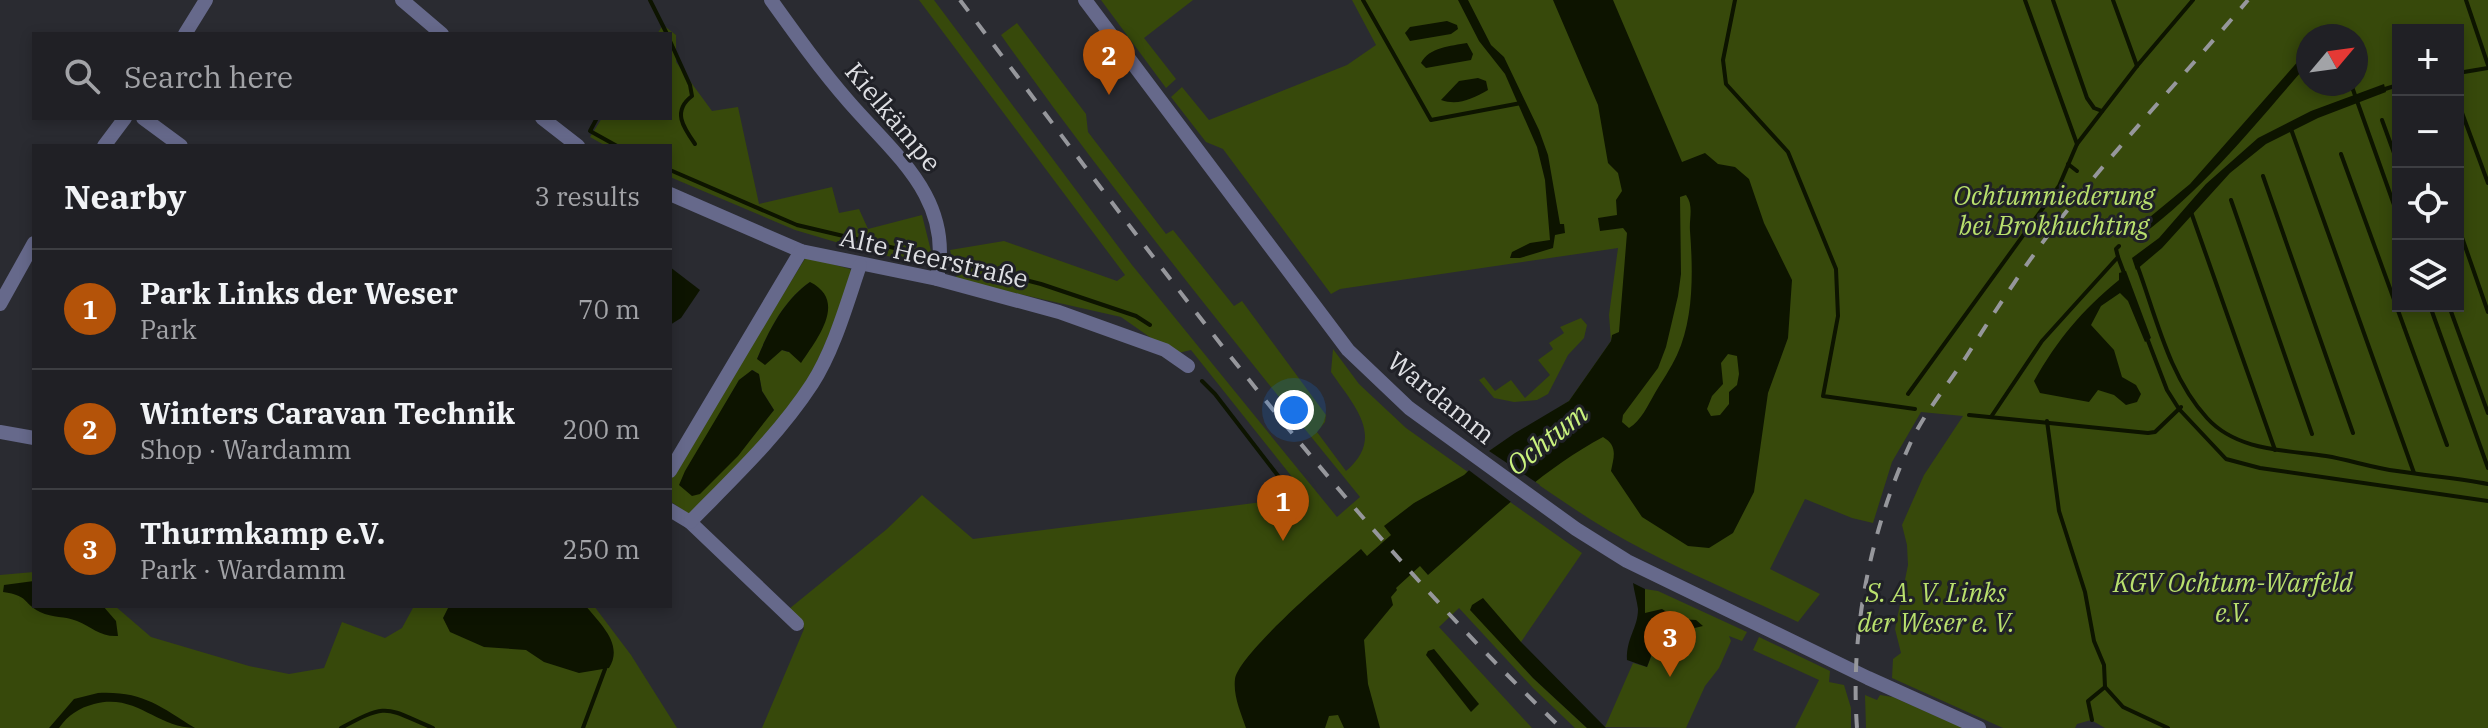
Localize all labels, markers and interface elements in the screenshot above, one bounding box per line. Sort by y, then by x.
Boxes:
north arrow [2296,24,2368,96]
map controls [2392,24,2464,312]
button: + [2392,24,2464,96]
pin: 2 [1083,29,1135,95]
search box [32,32,672,120]
icon: search [60,54,104,98]
street label: Kielkämpe [838,55,949,178]
text: Search here [124,57,293,96]
button: − [2392,96,2464,168]
button: locate [2392,168,2464,240]
text: Nearby [64,174,186,218]
park label: Ochtumniederung bei Brokhuchting [1953,178,2156,242]
text: 3 results [534,179,640,213]
street label: Alte Heerstraße [837,219,1032,295]
button: layers [2392,240,2464,312]
text: Park Links der Weser [140,273,458,312]
text: 1 [82,292,98,326]
text: 70 m [578,292,640,326]
text: Park [140,312,197,346]
street label: Wardamm [1381,343,1502,451]
your location [1274,390,1314,430]
text: Winters Caravan Technik [140,393,515,432]
water label: Ochtum [1498,394,1596,483]
text: 2 [82,412,98,446]
text: 200 m [562,412,640,446]
text: Shop · Wardamm [140,432,351,466]
pin: 1 [1257,475,1309,541]
text: Thurmkamp e.V. [140,513,385,552]
text: 3 [82,532,98,566]
text: 250 m [562,532,640,566]
text: Park · Wardamm [140,552,346,586]
park label: KGV Ochtum-Warfeld e.V. [2112,565,2354,629]
park label: S. A. V. Links der Weser e. V. [1857,575,2015,639]
pin: 3 [1644,611,1696,677]

